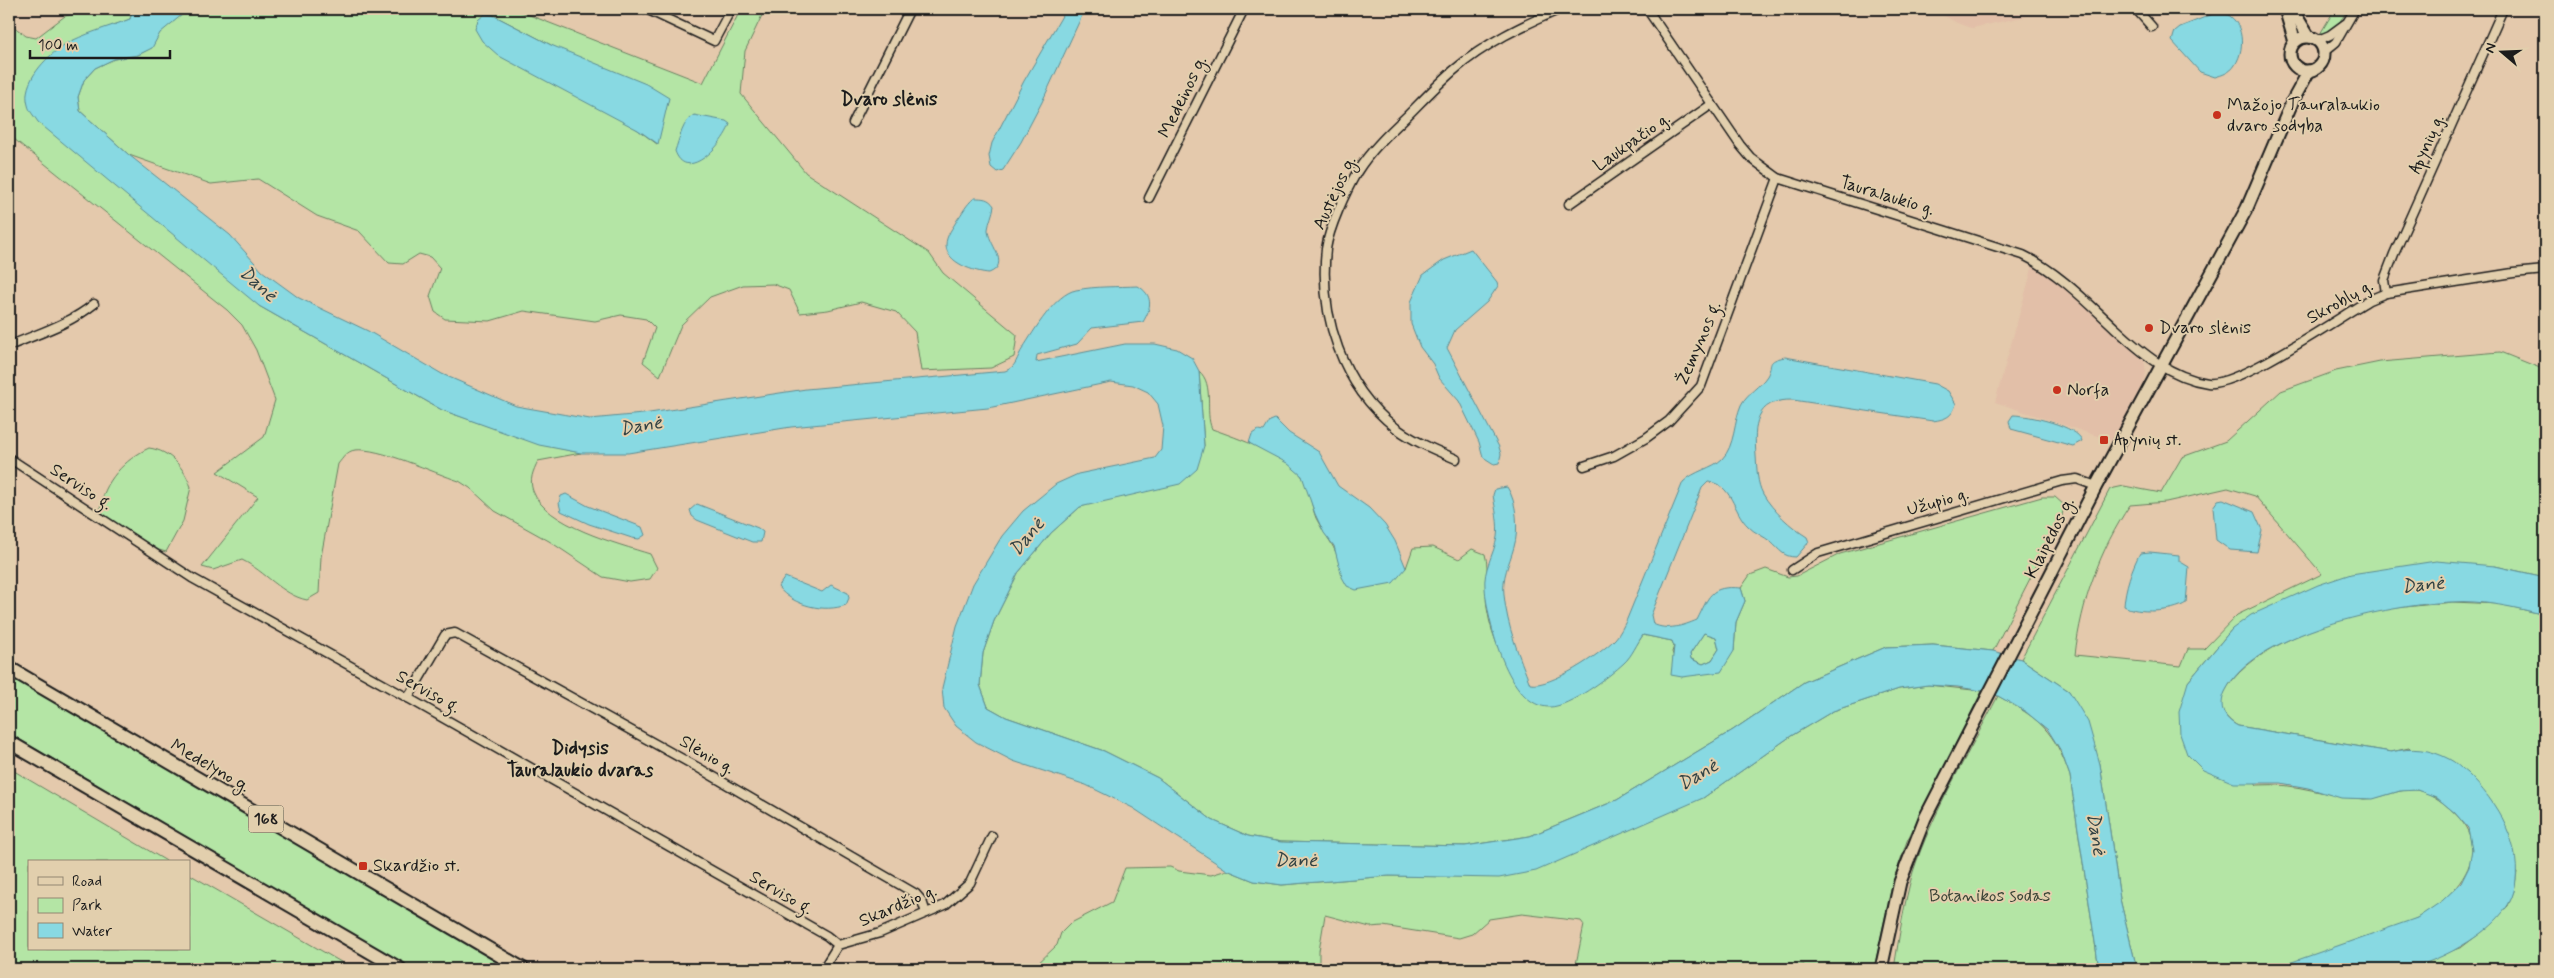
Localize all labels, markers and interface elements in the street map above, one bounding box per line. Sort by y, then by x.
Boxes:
scale bar [30,28,170,60]
north arrow [2476,28,2526,78]
text: 100 m [38,36,78,56]
text: N [2481,41,2501,55]
street label: Medeinos g. [1153,52,1214,143]
district label: Dvaro slėnis [840,87,938,112]
place label: Mažojo Tauralaukio dvaro sodyba [2227,93,2380,138]
street label: Laukpačio g. [1589,107,1675,177]
marker: Mažojo Tauralaukio dvaro sodyba [2211,109,2223,121]
street label: Apynių g. [2403,110,2452,178]
street label: Austėjos g. [1307,152,1363,234]
street label: Tauralaukio g. [1837,170,1937,222]
water label: Danė [234,260,283,308]
street label: Skroblų g. [2302,274,2378,330]
street label: Žemynos g. [1671,298,1729,389]
place label: Dvaro slėnis [2159,316,2251,340]
marker: Dvaro slėnis [2143,322,2155,334]
place label: Norfa [2067,378,2109,402]
marker: Norfa [2051,384,2063,396]
water label: Danė [618,410,665,442]
place label: Apynių st. [2114,428,2182,453]
marker: Apynių st. [2098,434,2110,446]
street label: Serviso g. [44,458,117,518]
street label: Užupio g. [1904,482,1972,522]
street label: Klaipėdos g. [2019,493,2082,583]
water label: Danė [1004,512,1051,561]
water label: Danė [2400,570,2446,600]
street label: Serviso g. [391,665,464,721]
street label: Slėnio g. [675,730,739,780]
street label: Medelyno g. [165,734,254,799]
district label: Didysis Tauralaukio dvaras [507,736,654,783]
water label: Danė [1673,753,1723,797]
road number: 168 [248,806,284,832]
water label: Danė [2080,811,2112,858]
water label: Danė [1275,848,1318,873]
place label: Skardžio st. [373,854,460,878]
legend [28,860,190,950]
marker: Skardžio st. [357,860,369,872]
street label: Serviso g. [744,865,817,923]
text: Road [72,872,102,892]
street label: Skardžio g. [855,879,941,933]
park label: Botanikos sodas [1929,884,2051,908]
text: Park [72,896,102,916]
text: Water [72,922,112,942]

